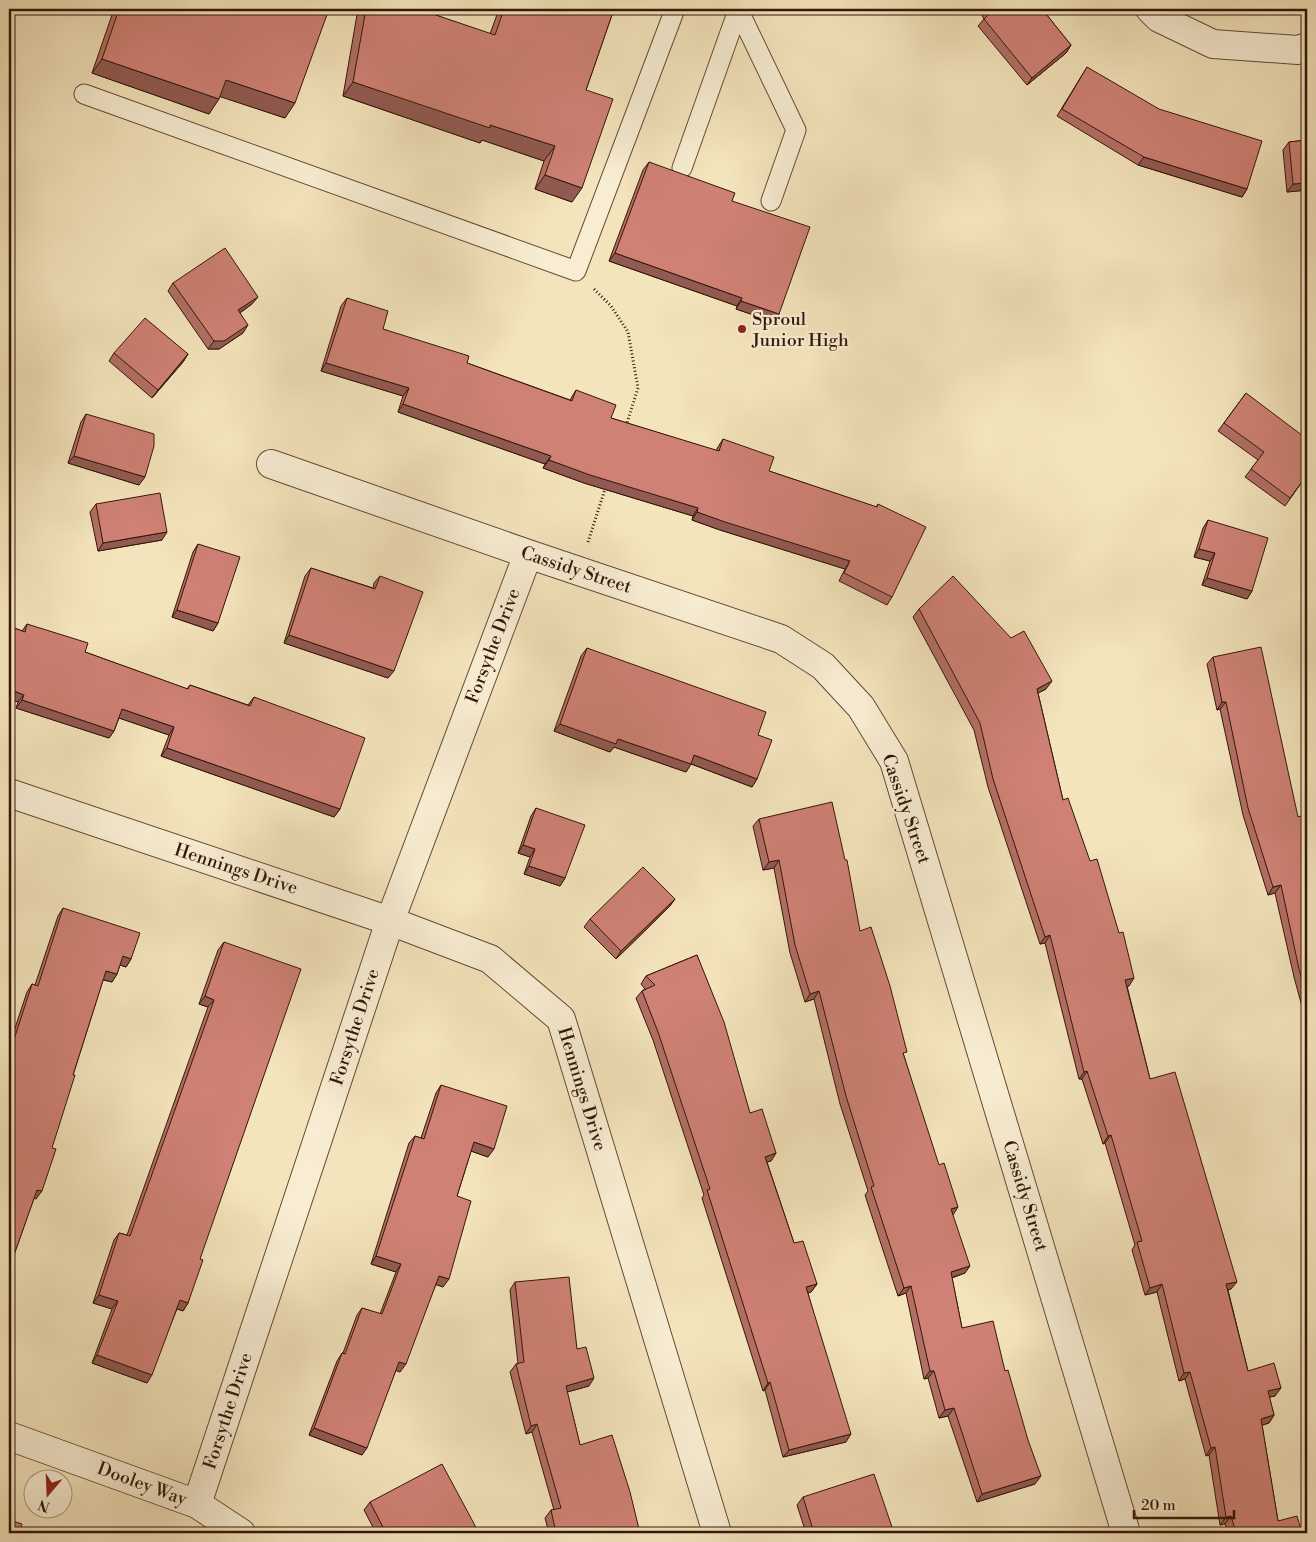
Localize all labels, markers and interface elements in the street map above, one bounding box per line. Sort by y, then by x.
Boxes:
place label: Sproul Junior High [751,308,849,352]
marker: Sproul Junior High [736,323,748,335]
street label: Cassidy Street [518,541,635,599]
street label: Forsythe Drive [461,585,525,707]
street label: Cassidy Street [876,751,936,868]
street label: Hennings Drive [171,838,301,900]
street label: Forsythe Drive [325,966,385,1088]
street label: Hennings Drive [552,1024,612,1154]
street label: Cassidy Street [997,1138,1053,1255]
street label: Forsythe Drive [198,1350,258,1472]
street label: Dooley Way [94,1457,190,1511]
north arrow [22,1470,72,1520]
scale bar [1134,1487,1234,1519]
text: N [36,1495,52,1516]
text: 20 m [1141,1496,1176,1515]

